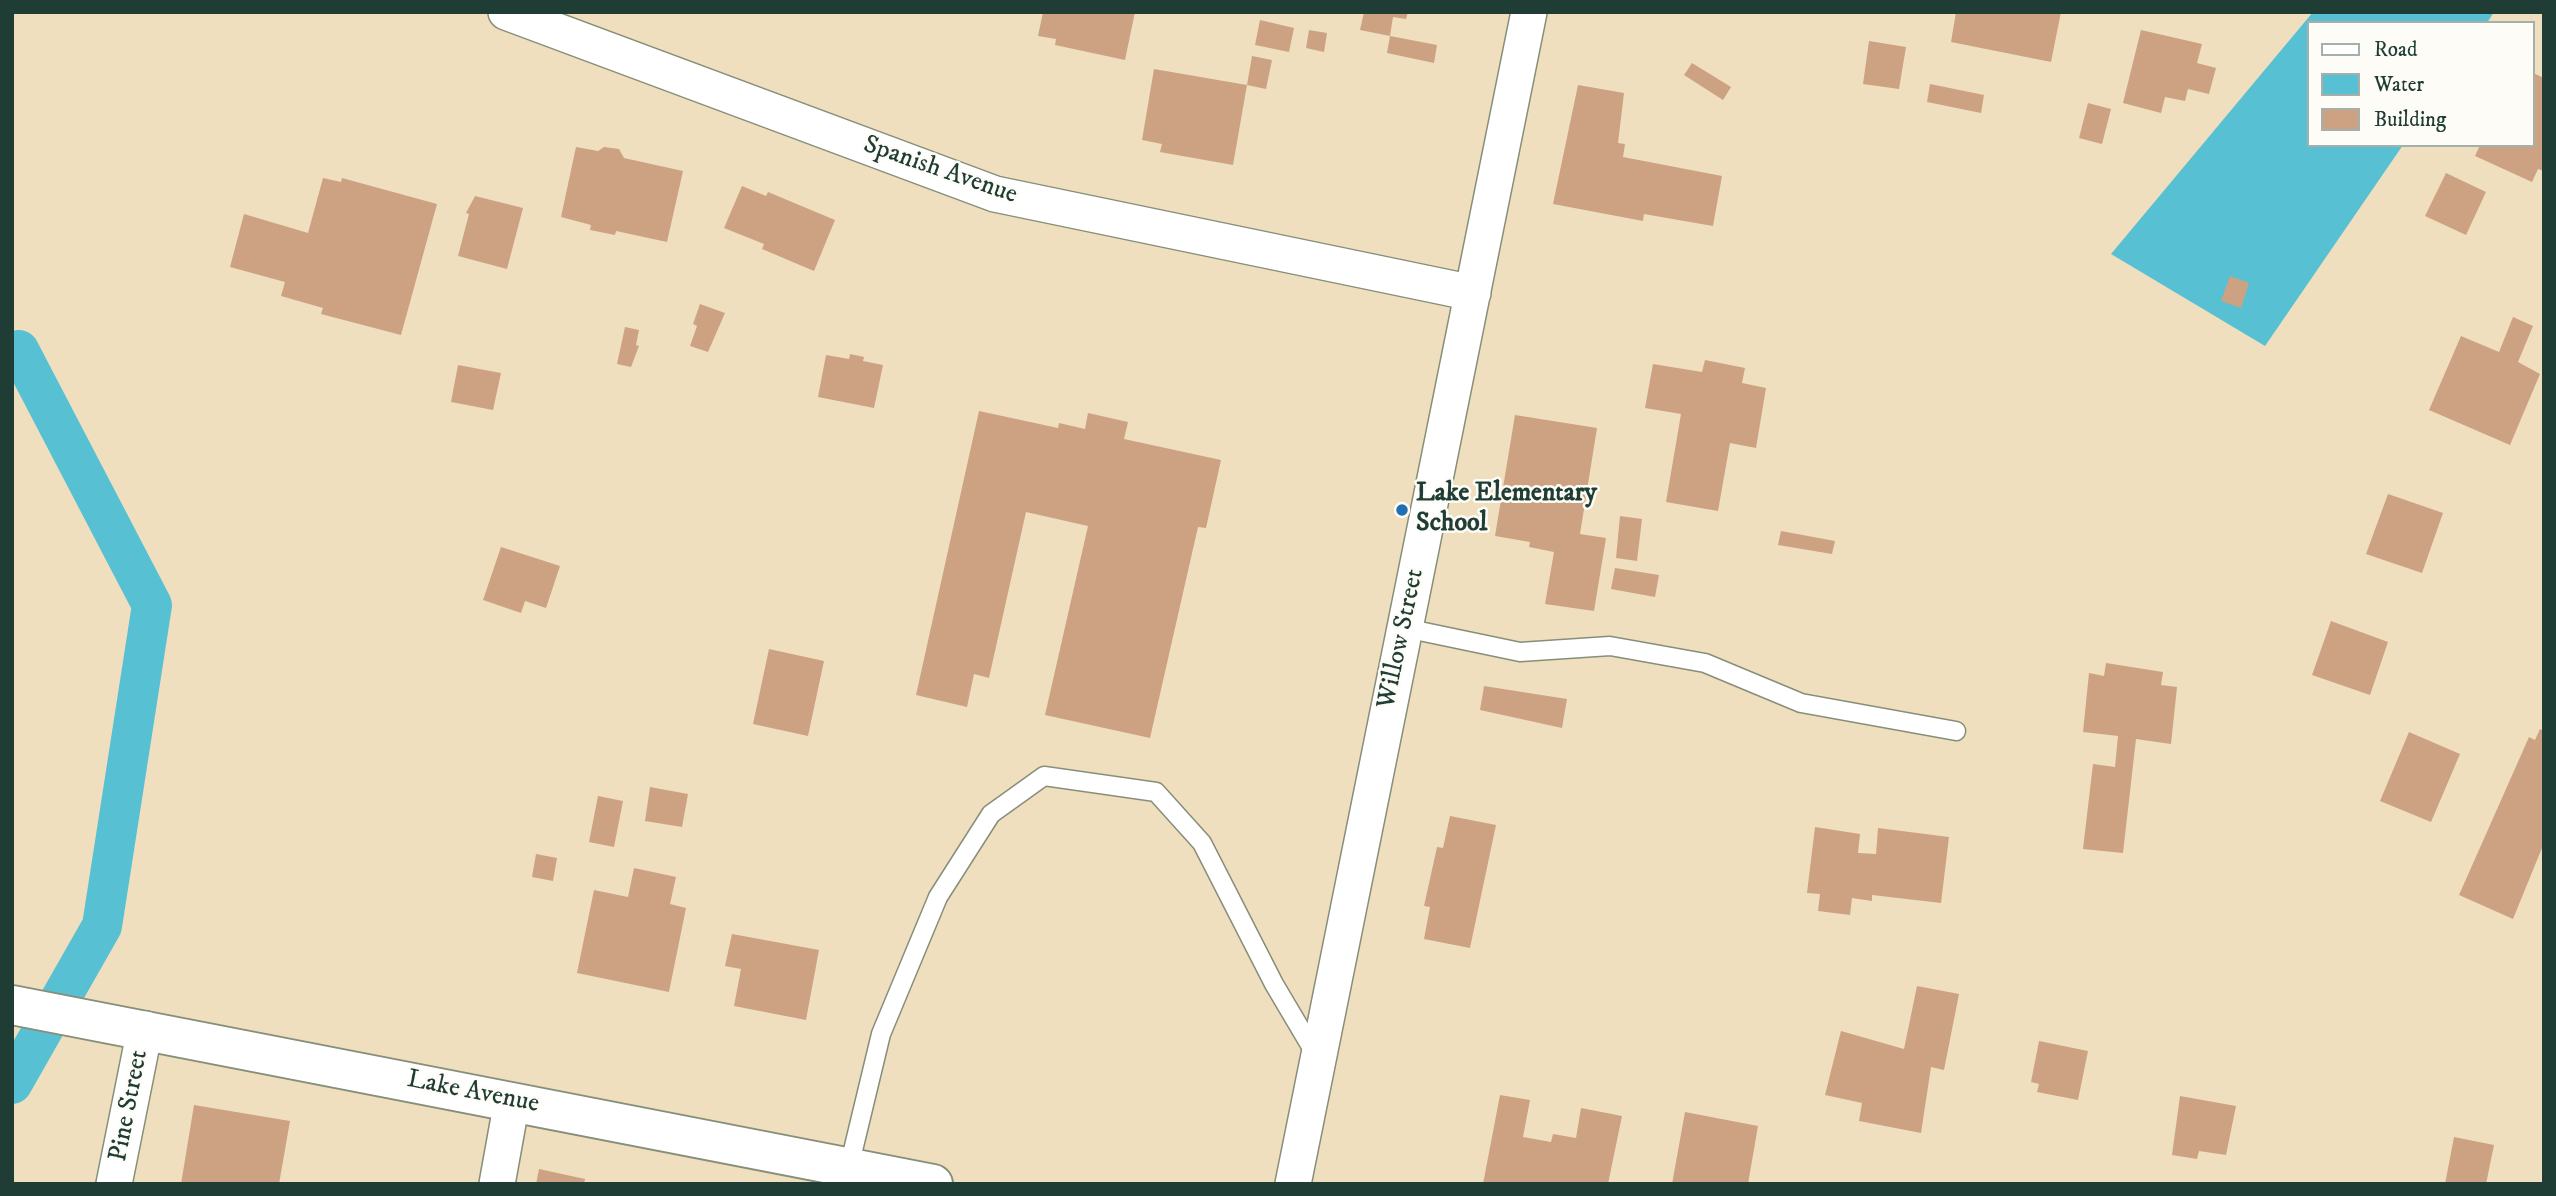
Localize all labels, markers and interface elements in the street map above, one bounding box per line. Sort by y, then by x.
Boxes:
legend [2308,21,2535,147]
text: Road [2374,37,2418,63]
text: Water [2374,72,2424,98]
text: Building [2374,107,2446,133]
street label: Spanish Avenue [859,130,1021,212]
place label: Lake Elementary School [1416,479,1597,540]
marker: Lake Elementary School [1394,502,1410,518]
street label: Willow Street [1372,566,1432,712]
street label: Pine Street [104,1047,156,1165]
street label: Lake Avenue [404,1065,542,1121]

